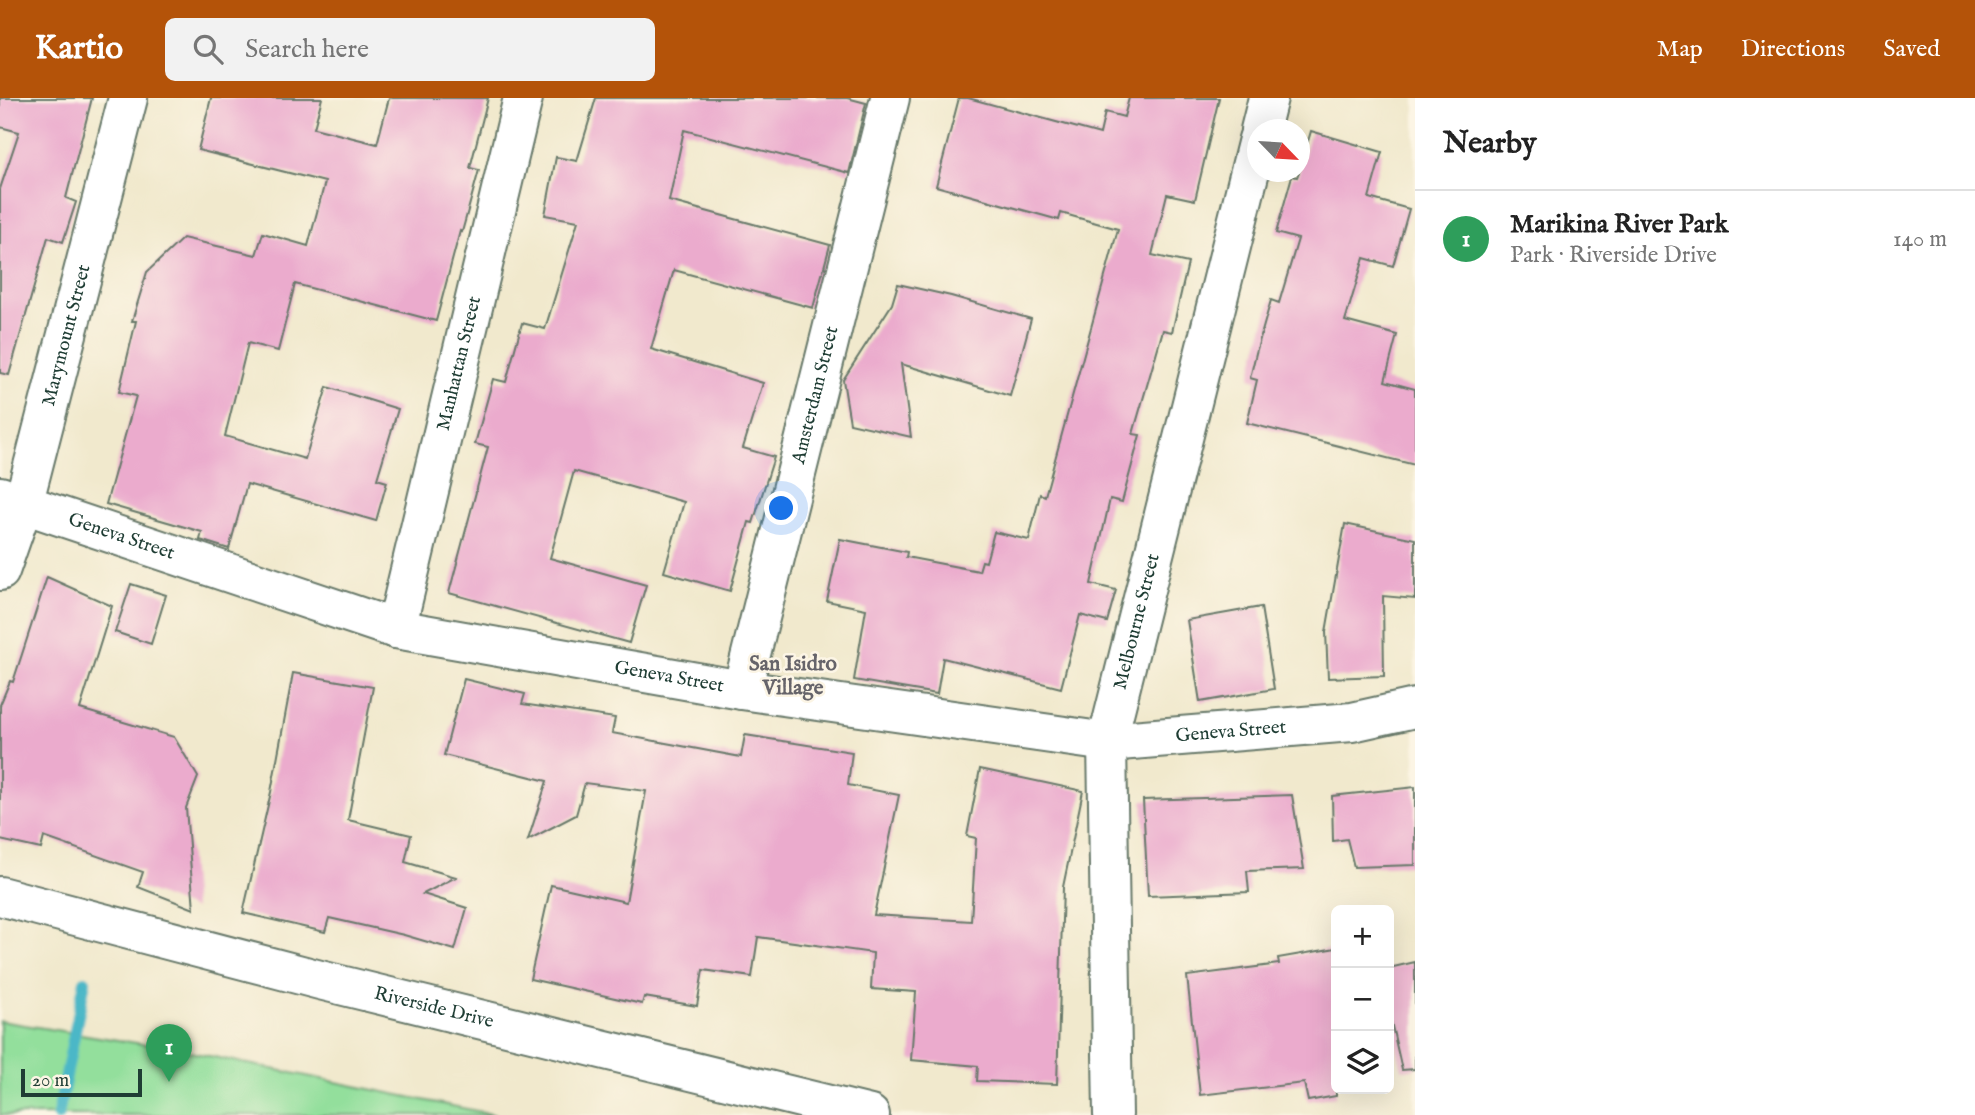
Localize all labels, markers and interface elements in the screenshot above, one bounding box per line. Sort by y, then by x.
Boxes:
search box [165,18,655,81]
text: Kartio [35,28,123,70]
icon: search [189,30,227,68]
text: Search here [245,33,369,66]
text: Map [1657,34,1703,65]
text: Directions [1741,34,1845,65]
text: Saved [1883,34,1940,65]
north arrow [1247,119,1310,182]
text: Nearby [1443,125,1536,163]
text: Marikina River Park [1510,208,1728,241]
text: 1 [1462,225,1470,254]
text: 140 m [1893,225,1947,254]
text: Park · Riverside Drive [1510,241,1717,270]
street label: Marymount Street [37,262,97,409]
street label: Manhattan Street [432,293,487,433]
street label: Amsterdam Street [787,323,845,467]
your location [764,491,798,525]
street label: Geneva Street [65,508,178,566]
street label: Melbourne Street [1109,551,1166,692]
district label: San Isidro Village [749,651,838,702]
street label: Geneva Street [612,656,726,699]
street label: Geneva Street [1175,715,1287,748]
map controls [1331,905,1394,1094]
button: + [1331,905,1394,968]
button: − [1331,968,1394,1031]
street label: Riverside Drive [371,982,496,1034]
pin: 1 [146,1024,192,1082]
button: layers [1331,1031,1394,1094]
scale bar [21,1066,142,1098]
text: 20 m [32,1069,69,1093]

